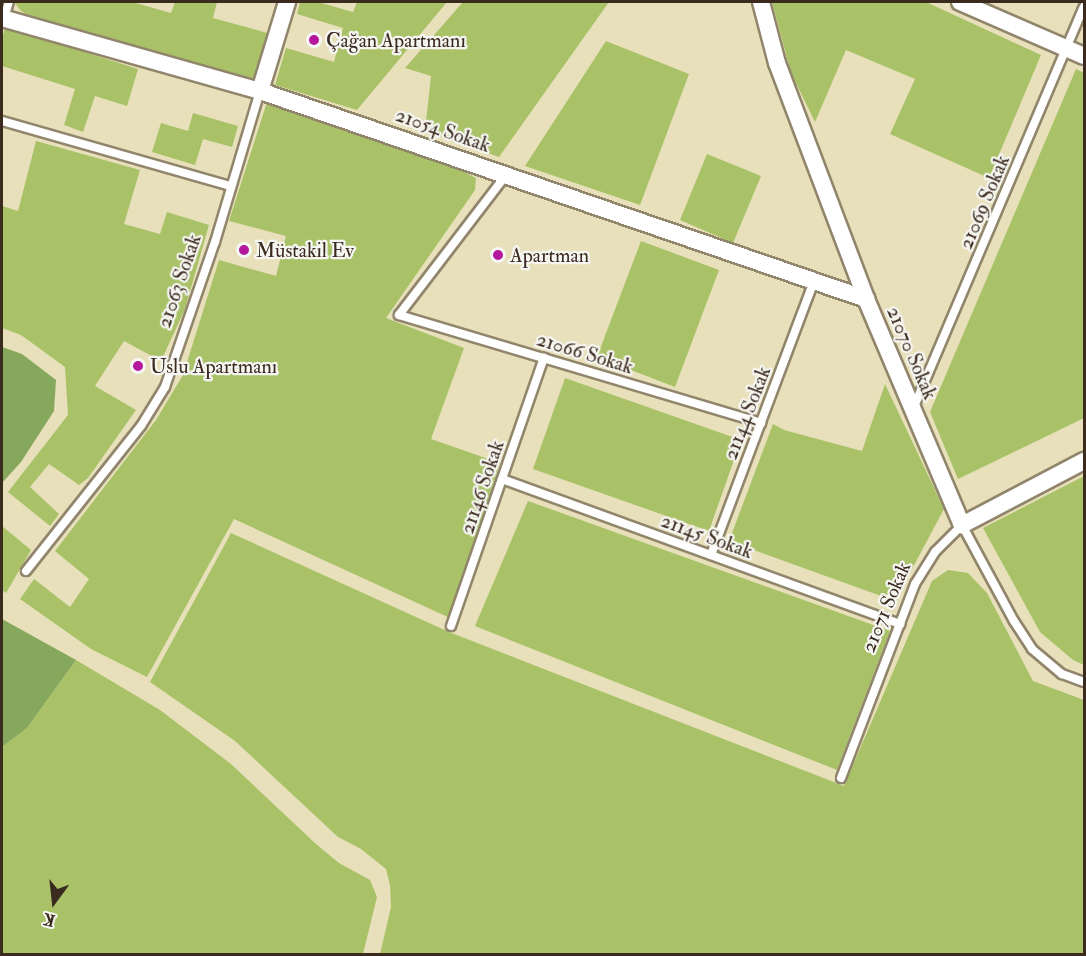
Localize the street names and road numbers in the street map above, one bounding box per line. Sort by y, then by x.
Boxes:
street label: 21054 Sokak [393,103,493,157]
street label: 21069 Sokak [953,151,1015,253]
street label: 21063 Sokak [152,231,206,331]
street label: 21070 Sokak [882,303,942,403]
street label: 21066 Sokak [534,327,636,379]
street label: 21144 Sokak [718,363,776,463]
street label: 21146 Sokak [455,437,509,537]
street label: 21145 Sokak [658,508,756,564]
street label: 21071 Sokak [856,558,916,656]

